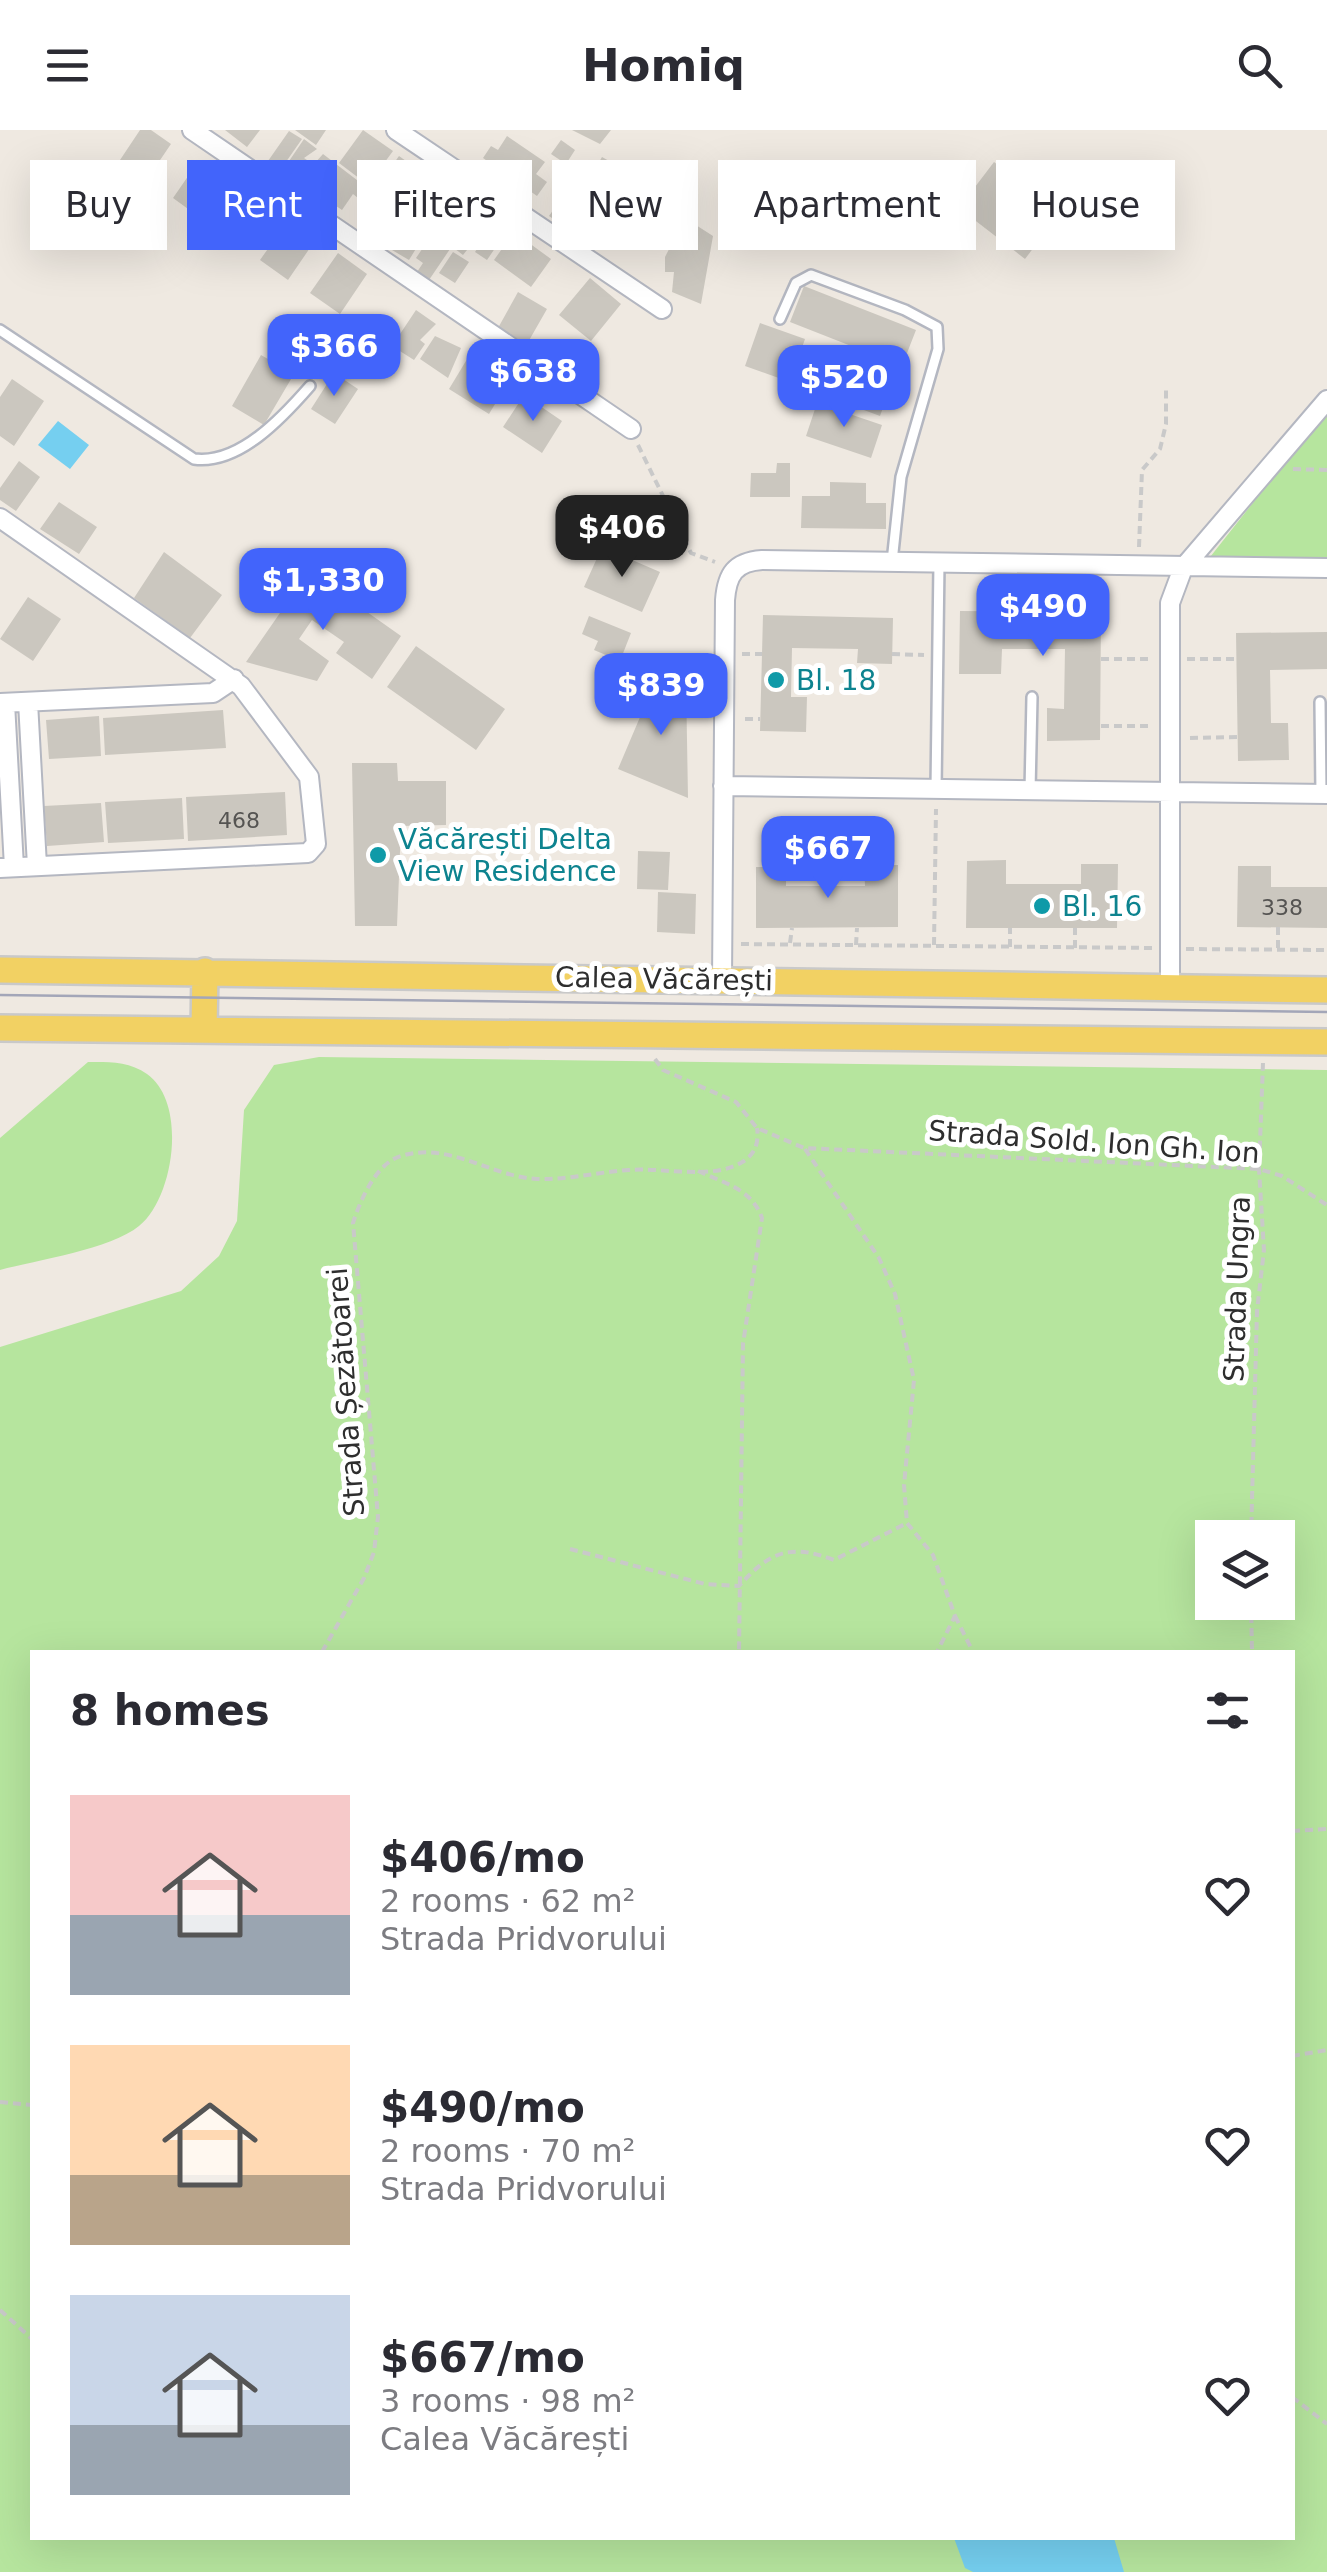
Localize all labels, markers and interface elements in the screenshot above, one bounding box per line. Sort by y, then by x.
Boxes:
icon: menu [40,38,95,93]
icon: search [1232,38,1287,93]
text: Homiq [582,39,745,92]
chip: Buy [30,160,167,250]
chip: Rent [187,160,337,250]
chip: Filters [357,160,532,250]
chip: New [552,160,698,250]
chip: Apartment [718,160,976,250]
chip: House [996,160,1175,250]
pin: $366 [275,314,393,399]
text: $366 [289,327,379,365]
pin: $638 [474,339,592,424]
pin: $520 [785,345,903,430]
text: $638 [488,352,578,390]
text: $520 [799,358,889,396]
pin: $406 [563,495,681,580]
text: $406 [577,508,667,546]
pin: $1,330 [242,548,404,633]
text: $1,330 [261,561,385,599]
pin: $490 [984,574,1102,659]
text: $490 [998,587,1088,625]
pin: $839 [602,653,720,738]
place label: Bl. 18 [796,664,876,697]
text: $839 [616,666,706,704]
marker: Bl. 18 [765,669,787,691]
house number: 468 [218,808,260,833]
pin: $667 [769,816,887,901]
place label: Văcărești Delta View Residence [398,823,617,888]
text: $667 [783,829,873,867]
marker: Văcărești Delta View Residence [367,844,389,866]
place label: Bl. 16 [1062,890,1142,923]
marker: Bl. 16 [1031,895,1053,917]
house number: 338 [1261,895,1303,920]
street label: Calea Văcărești [555,961,773,997]
street label: Strada Sold. Ion Gh. Ion [927,1114,1261,1170]
street label: Strada Ungra [1217,1196,1257,1382]
street label: Strada Șezătoarei [321,1267,371,1517]
map controls [1195,1520,1295,1620]
button: layers [1195,1520,1295,1620]
icon: filters [1200,1683,1255,1738]
text: 8 homes [70,1686,270,1735]
text: $406/mo [380,1833,585,1882]
icon: home [150,1835,270,1955]
icon: heart [1200,1868,1255,1923]
text: 2 rooms · 62 m² [380,1882,635,1920]
text: Strada Pridvorului [380,1920,667,1958]
text: $490/mo [380,2083,585,2132]
icon: home [150,2085,270,2205]
icon: heart [1200,2118,1255,2173]
text: 2 rooms · 70 m² [380,2132,635,2170]
text: Strada Pridvorului [380,2170,667,2208]
text: $667/mo [380,2333,585,2382]
icon: home [150,2335,270,2455]
icon: heart [1200,2368,1255,2423]
text: 3 rooms · 98 m² [380,2382,635,2420]
text: Calea Văcărești [380,2420,629,2458]

